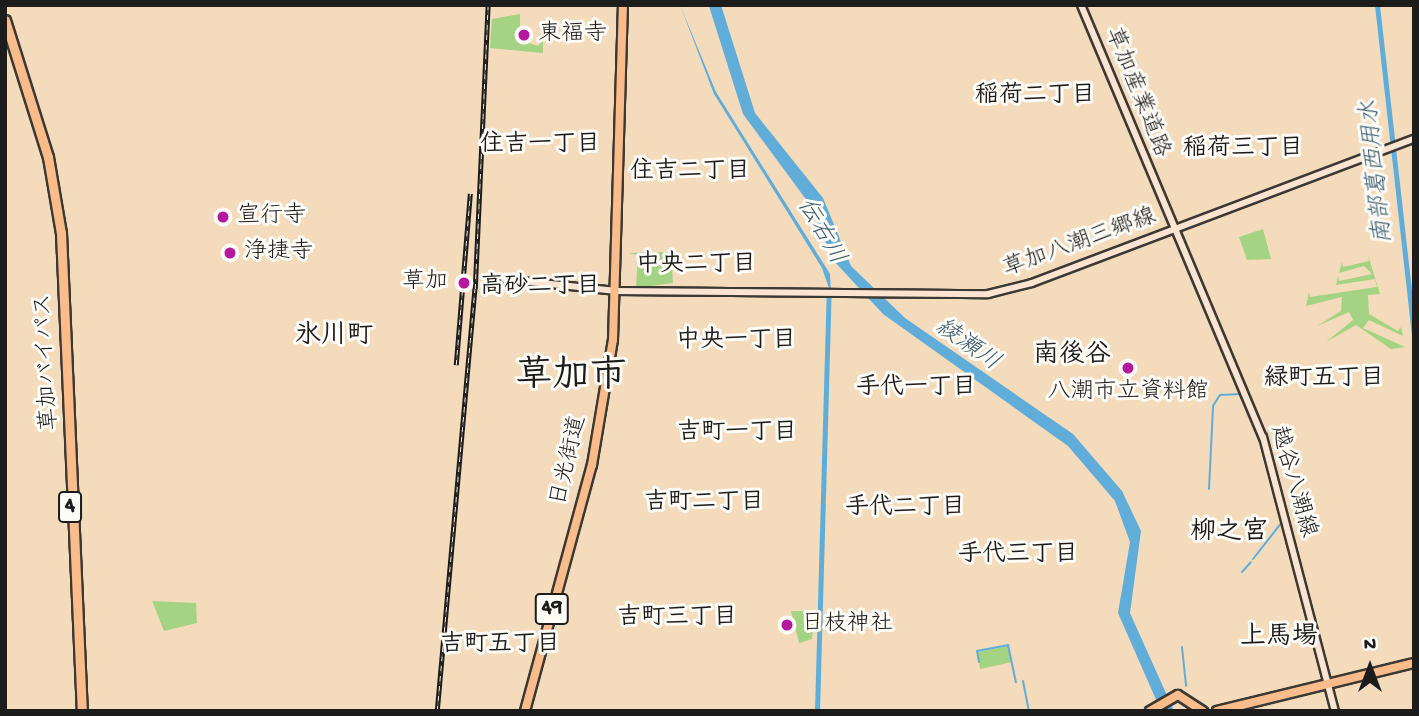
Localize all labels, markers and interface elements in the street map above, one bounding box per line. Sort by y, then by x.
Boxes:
place label: 東福寺 [538,21,607,49]
street label: 草加産業道路 [1097,24,1175,162]
marker: 東福寺 [516,27,532,43]
district label: 稲荷二丁目 [975,83,1095,111]
water label: 南部葛西用水 [1356,99,1400,245]
district label: 住吉一丁目 [480,132,600,160]
district label: 稲荷三丁目 [1183,136,1303,164]
district label: 住吉二丁目 [630,159,750,187]
water label: 伝右川 [790,194,850,270]
place label: 宣行寺 [237,203,306,231]
street label: 草加八潮三郷線 [1000,203,1160,285]
marker: 宣行寺 [215,209,231,225]
place label: 浄捷寺 [244,239,313,267]
marker: 浄捷寺 [222,245,238,261]
district label: 中央二丁目 [636,252,756,280]
place label: 草加 [402,269,448,297]
marker: 草加 [454,273,474,293]
district label: 高砂二丁目 [480,274,600,302]
street label: 草加バイパス [31,292,65,432]
water label: 綾瀬川 [929,314,1005,378]
district label: 氷川町 [295,322,373,354]
district label: 中央一丁目 [676,328,796,356]
district label: 南後谷 [1033,341,1111,373]
district label: 草加市 [516,356,626,400]
marker: 八潮市立資料館 [1120,360,1136,376]
district label: 緑町五丁目 [1264,366,1384,394]
district label: 手代一丁目 [856,375,976,403]
place label: 八潮市立資料館 [1048,379,1208,407]
street label: 日光街道 [546,413,594,509]
district label: 吉町一丁目 [677,420,797,448]
street label: 越谷八潮線 [1263,423,1321,541]
road number: 4 [58,490,82,524]
district label: 吉町二丁目 [644,490,764,518]
district label: 手代二丁目 [845,495,965,523]
district label: 柳之宮 [1190,518,1268,550]
district label: 手代三丁目 [958,542,1078,570]
road number: 49 [534,592,570,626]
district label: 吉町三丁目 [617,605,737,633]
place label: 日枝神社 [801,611,893,639]
marker: 日枝神社 [779,617,795,633]
district label: 上馬場 [1240,623,1318,655]
district label: 吉町五丁目 [440,632,560,660]
north arrow [1335,632,1405,702]
text: N [1364,634,1376,657]

